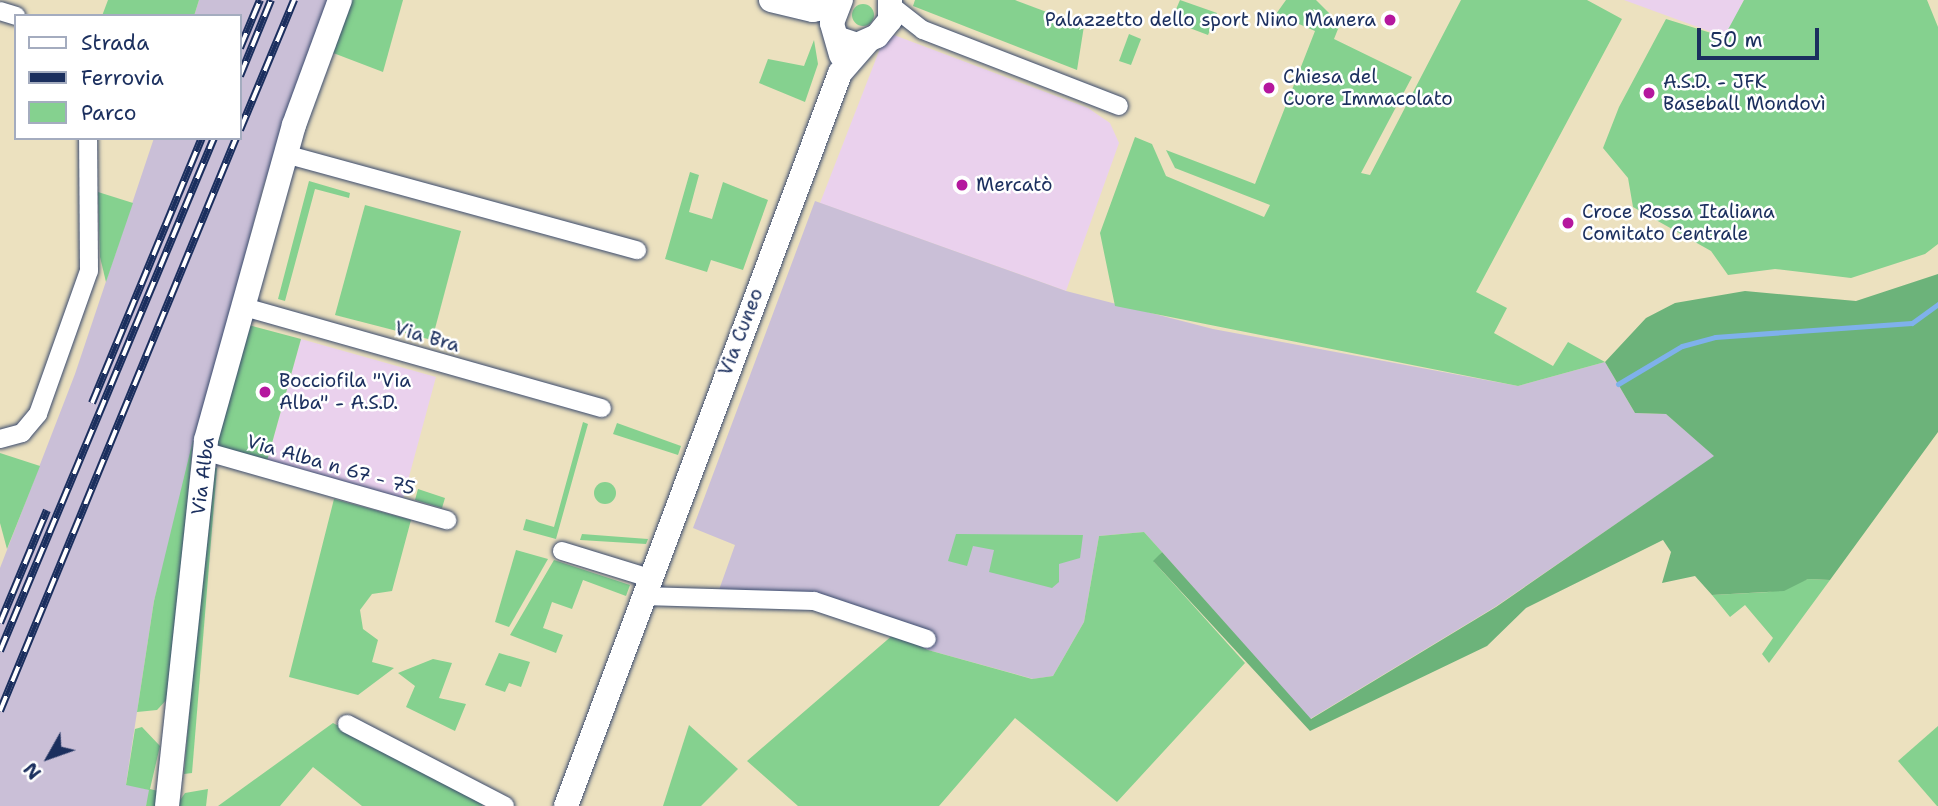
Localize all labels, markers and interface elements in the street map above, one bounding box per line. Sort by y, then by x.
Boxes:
place label: Palazzetto dello sport Nino Manera [1045,9,1376,31]
marker: Palazzetto dello sport Nino Manera [1382,12,1398,28]
legend [14,14,242,140]
scale bar [1700,14,1822,58]
text: 50 m [1710,26,1763,54]
text: Strada [81,29,149,57]
text: Ferrovia [81,64,164,92]
place label: Chiesa del Cuore Immacolato [1283,66,1453,110]
place label: A.S.D. - JFK Baseball Mondovì [1663,71,1826,115]
marker: Chiesa del Cuore Immacolato [1261,80,1277,96]
marker: A.S.D. - JFK Baseball Mondovì [1641,85,1657,101]
text: Parco [81,99,136,127]
place label: Mercatò [976,174,1052,196]
marker: Mercatò [954,177,970,193]
place label: Croce Rossa Italiana Comitato Centrale [1582,201,1775,245]
marker: Croce Rossa Italiana Comitato Centrale [1560,215,1576,231]
street label: Via Cuneo [714,285,768,379]
street label: Via Bra [392,317,462,357]
place label: Bocciofila "Via Alba" - A.S.D. [279,370,411,414]
marker: Bocciofila "Via Alba" - A.S.D. [257,384,273,400]
street label: Via Alba n 67 - 75 [244,430,418,500]
street label: Via Alba [187,436,219,516]
north arrow [14,722,84,792]
text: N [18,757,47,785]

